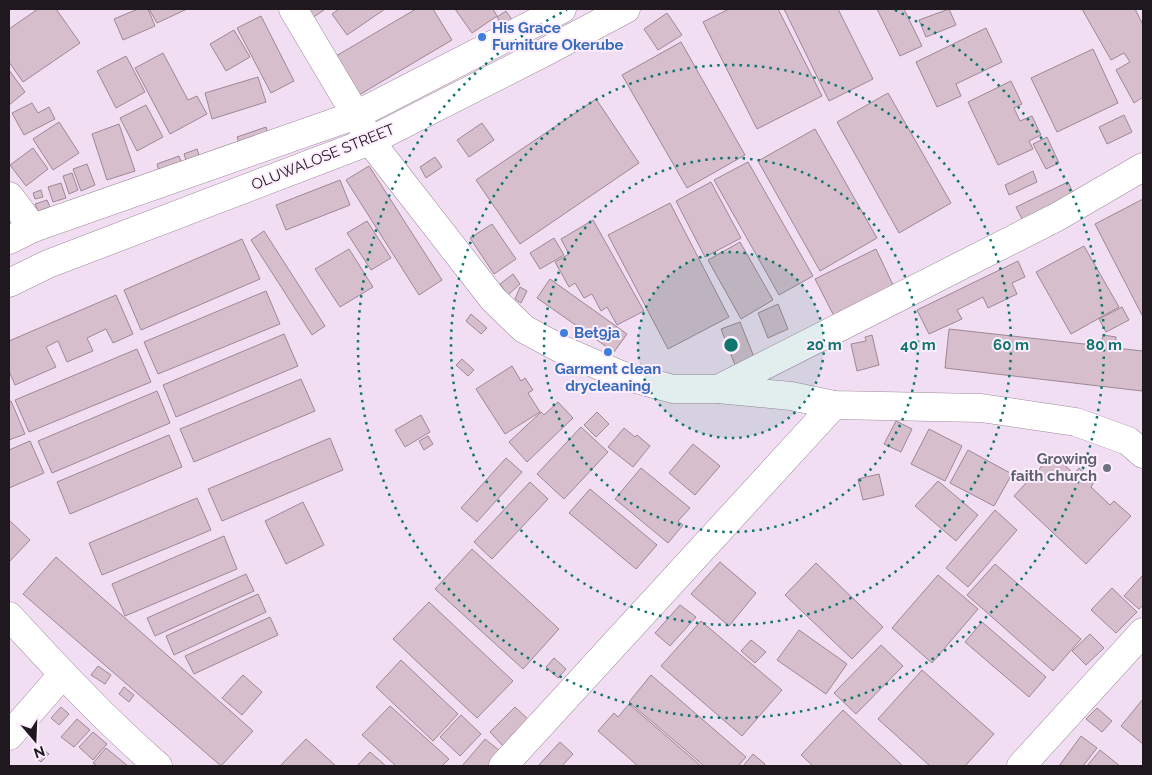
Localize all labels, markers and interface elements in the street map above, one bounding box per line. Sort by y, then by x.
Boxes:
place label: His Grace Furniture Okerube [492,19,623,54]
marker: His Grace Furniture Okerube [476,31,488,43]
street label: OLUWALOSE STREET [249,120,397,194]
place label: Bet9ja [574,324,621,342]
marker: Bet9ja [558,327,570,339]
centre of rings [722,336,740,354]
text: 20 m [806,336,842,354]
text: 40 m [900,336,936,354]
text: 60 m [993,336,1029,354]
text: 80 m [1086,336,1122,354]
marker: Garment clean drycleaning [602,346,614,358]
place label: Garment clean drycleaning [555,360,661,395]
place label: Growing faith church [1011,450,1097,485]
marker: Growing faith church [1101,462,1113,474]
north arrow [10,715,60,765]
text: N [32,743,47,762]

